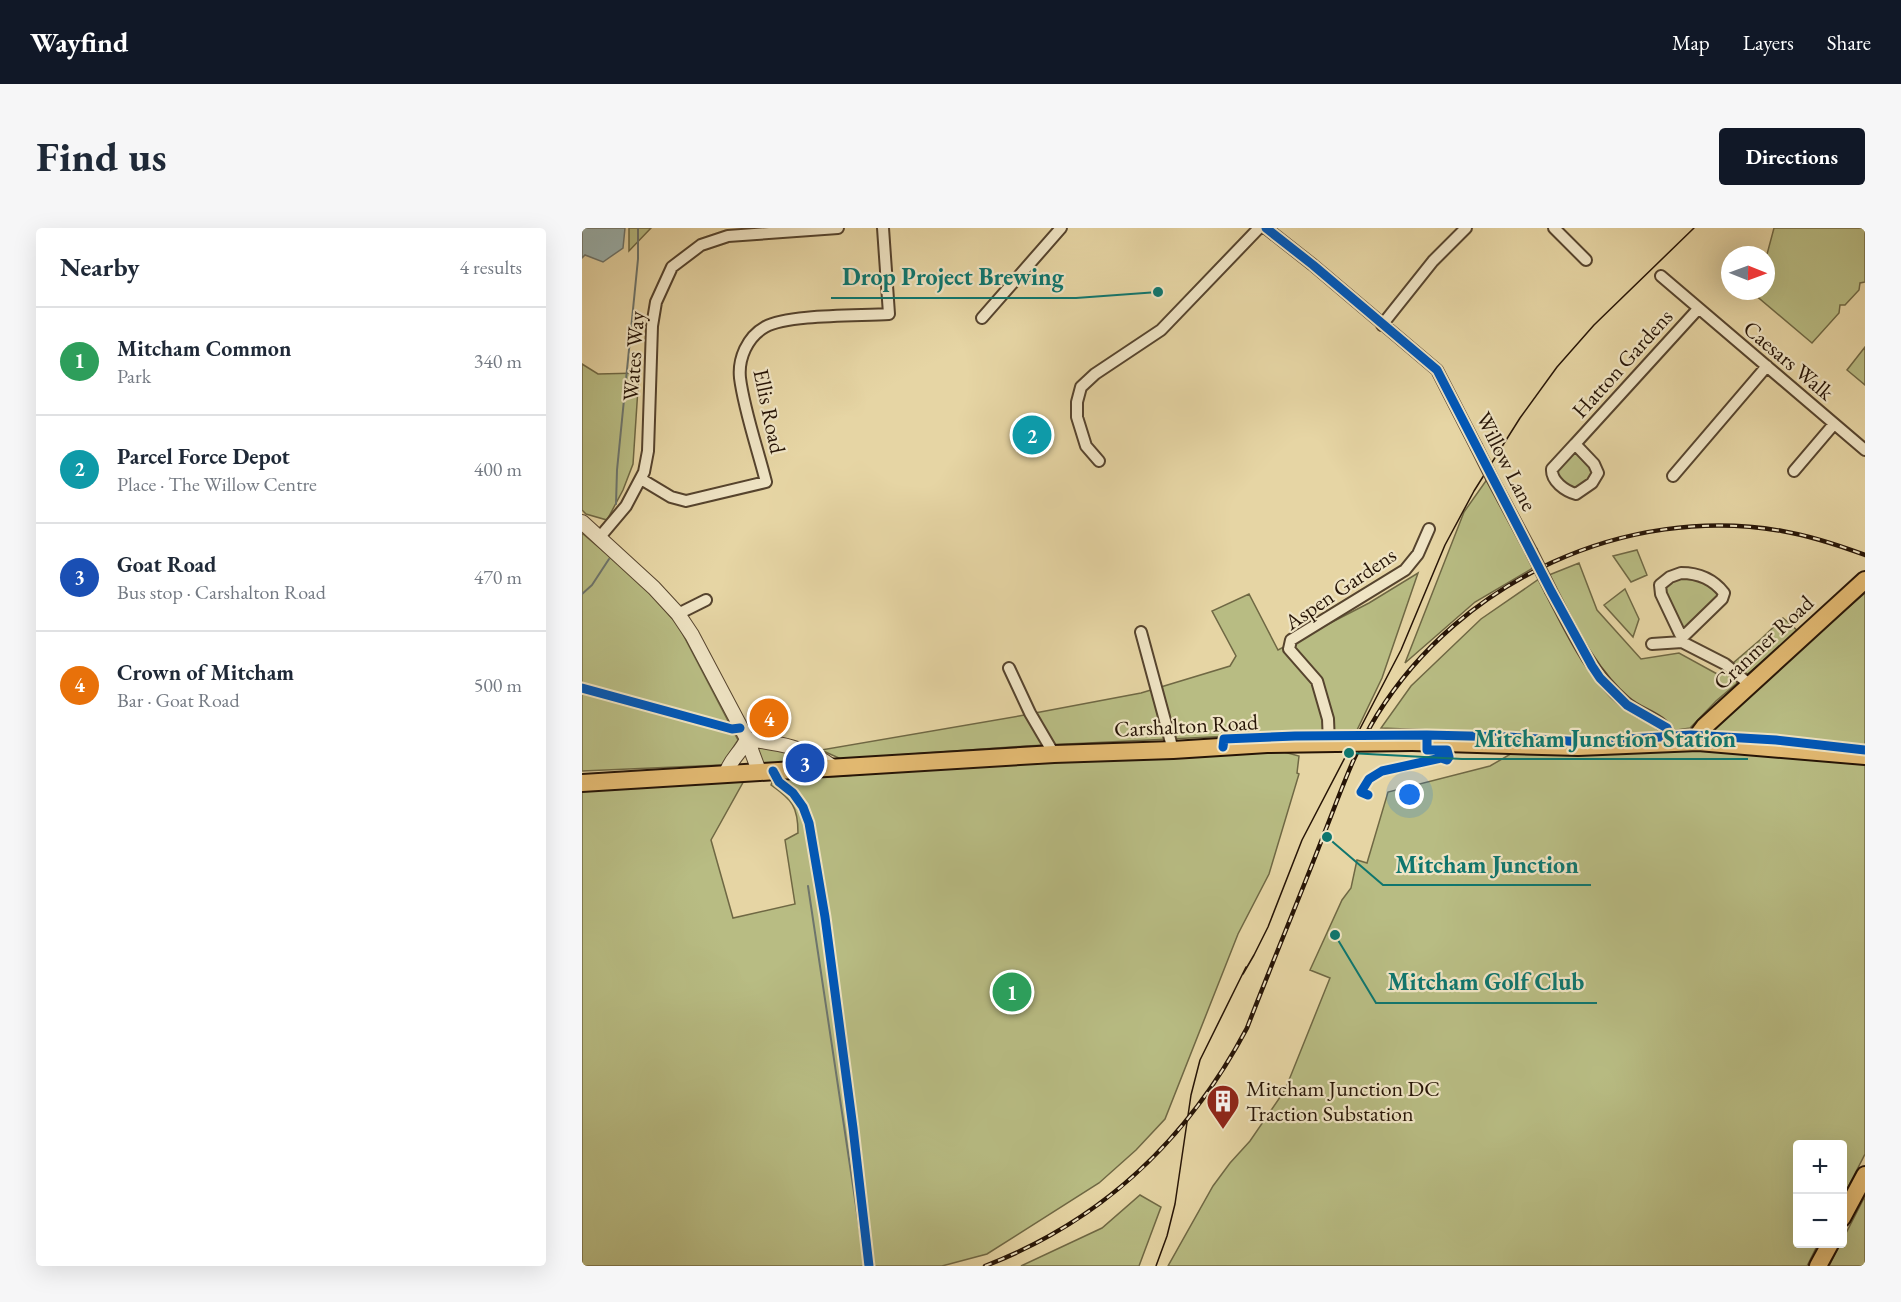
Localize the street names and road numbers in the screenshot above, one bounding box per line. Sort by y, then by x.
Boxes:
street label: Hatton Gardens [1565,302,1679,424]
street label: Wates Way [616,310,651,402]
street label: Caesars Walk [1737,314,1841,407]
street label: Ellis Road [746,366,793,457]
street label: Willow Lane [1469,407,1544,516]
street label: Aspen Gardens [1278,540,1402,637]
street label: Cranmer Road [1707,588,1820,696]
street label: Carshalton Road [1113,707,1260,744]

